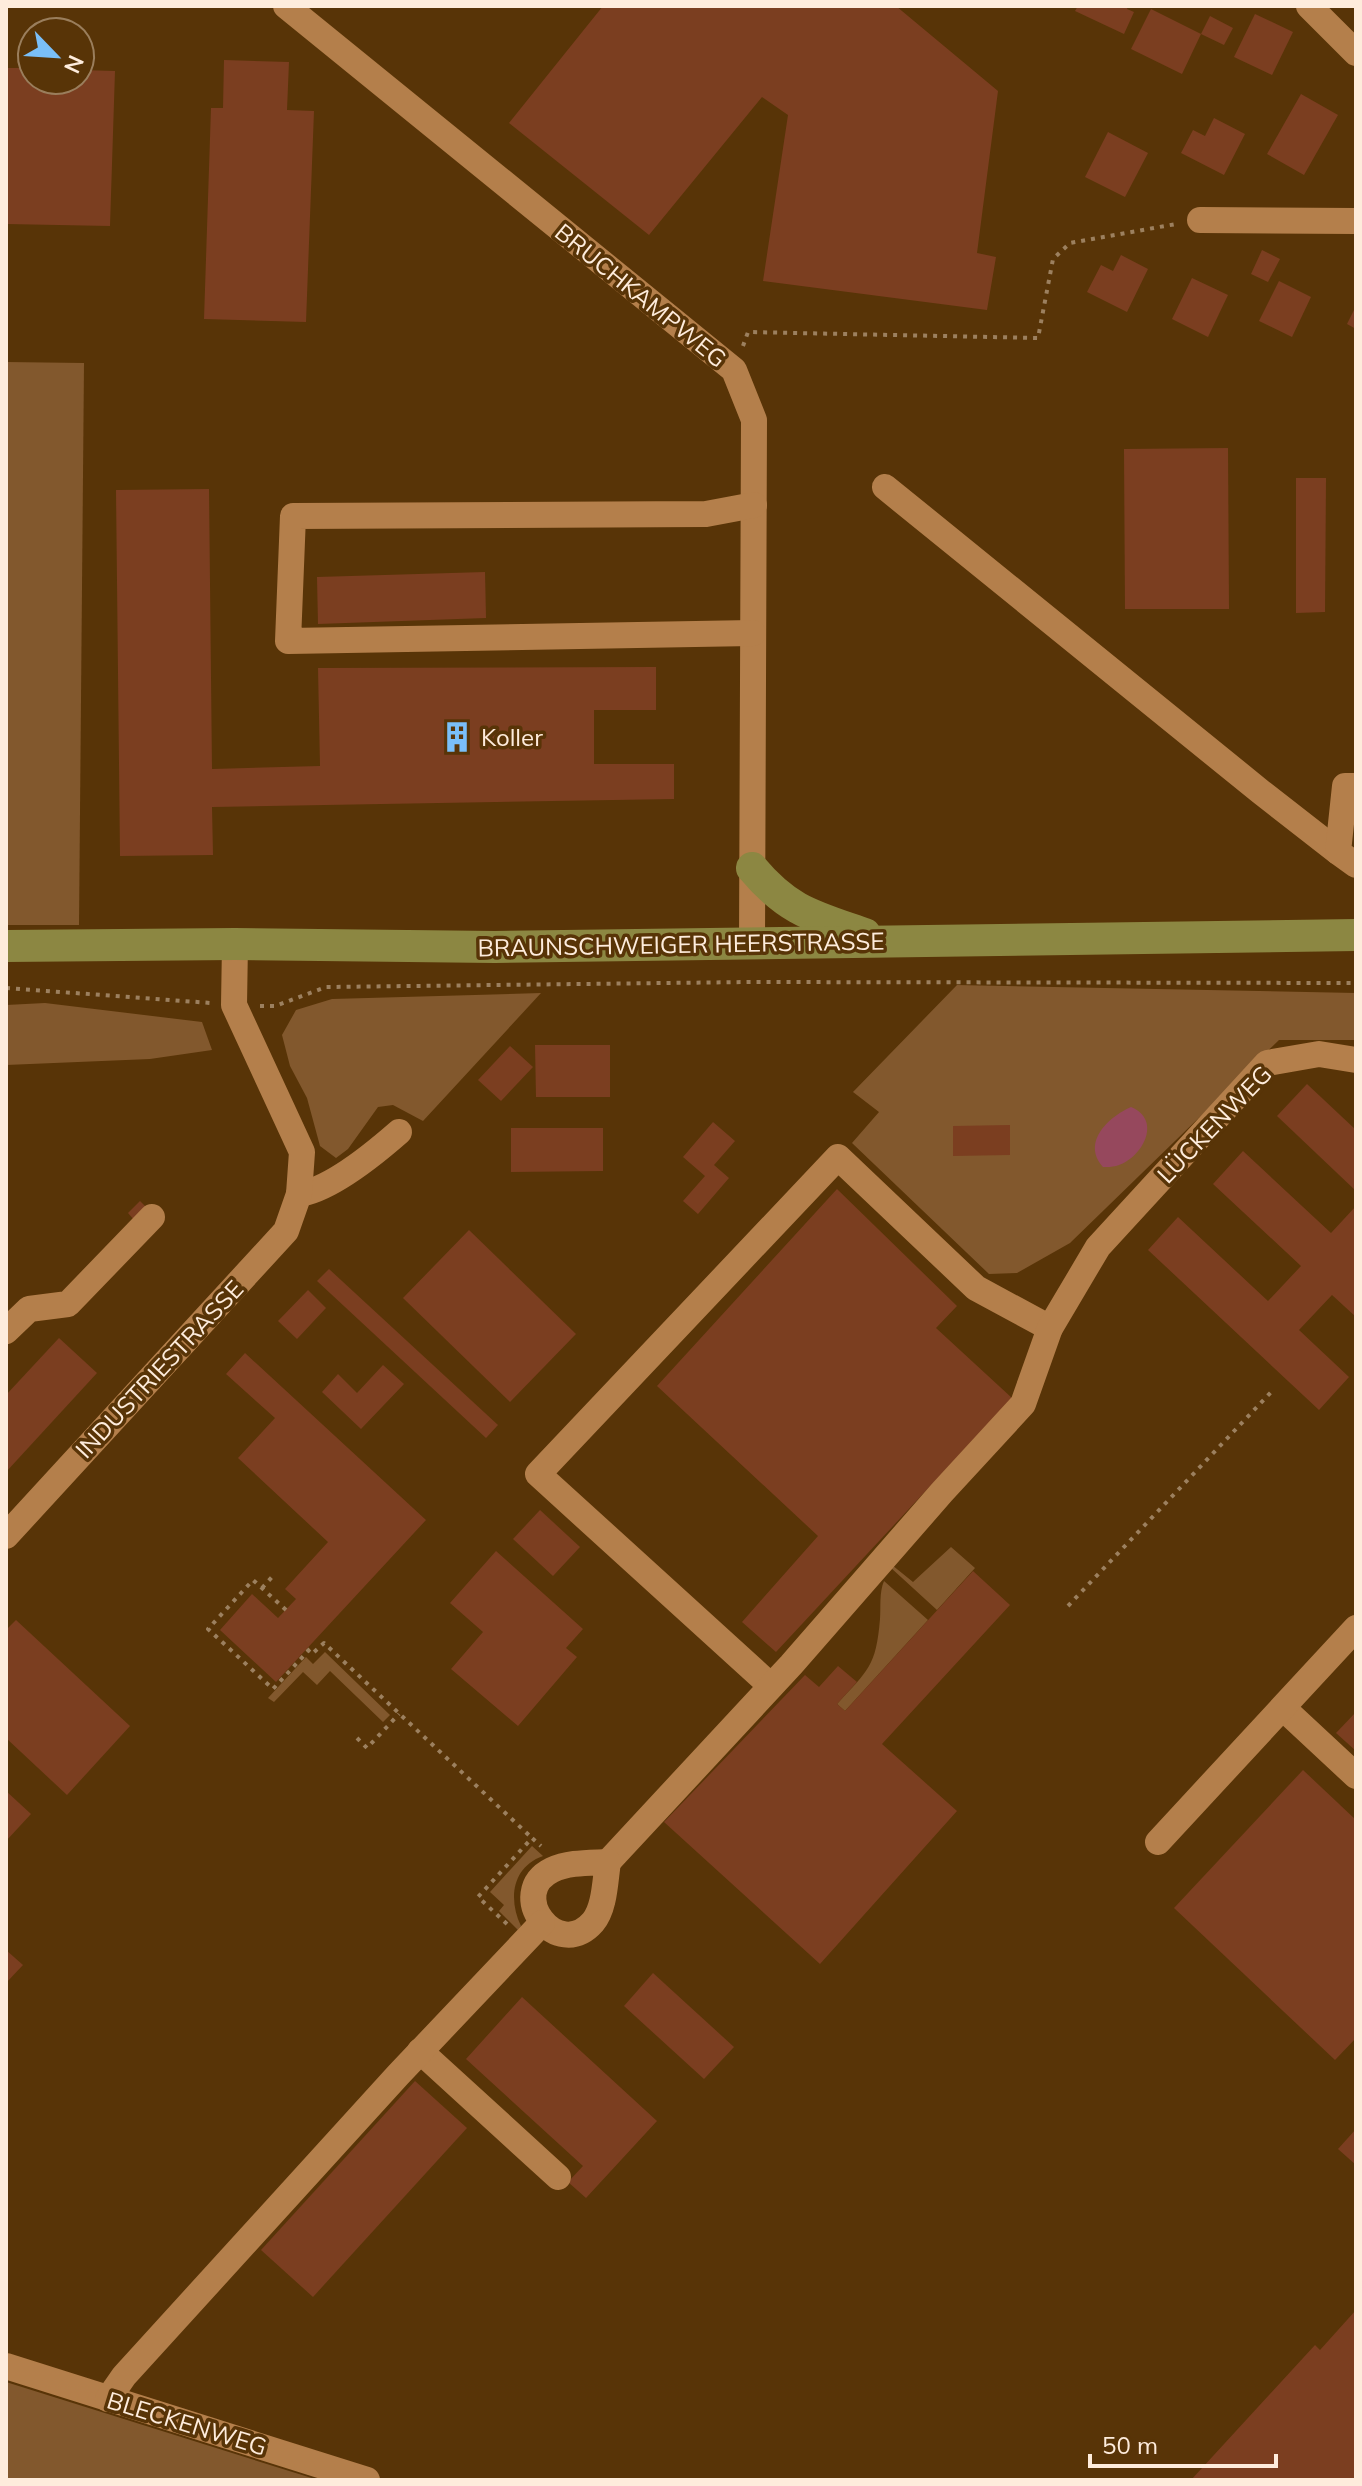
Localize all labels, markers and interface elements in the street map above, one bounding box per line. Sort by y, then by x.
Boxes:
north arrow [16,16,96,96]
text: N [58,51,90,78]
street label: BRUCHKAMPWEG [549,217,733,373]
building icon: Koller [440,720,474,754]
place label: Koller [481,722,543,752]
street label: BRAUNSCHWEIGER HEERSTRASSE [477,925,885,963]
street label: LÜCKENWEG [1150,1059,1278,1189]
street label: INDUSTRIESTRASSE [69,1274,249,1464]
street label: BLECKENWEG [104,2384,270,2462]
scale bar [1090,2418,1276,2468]
text: 50 m [1102,2430,1158,2460]

